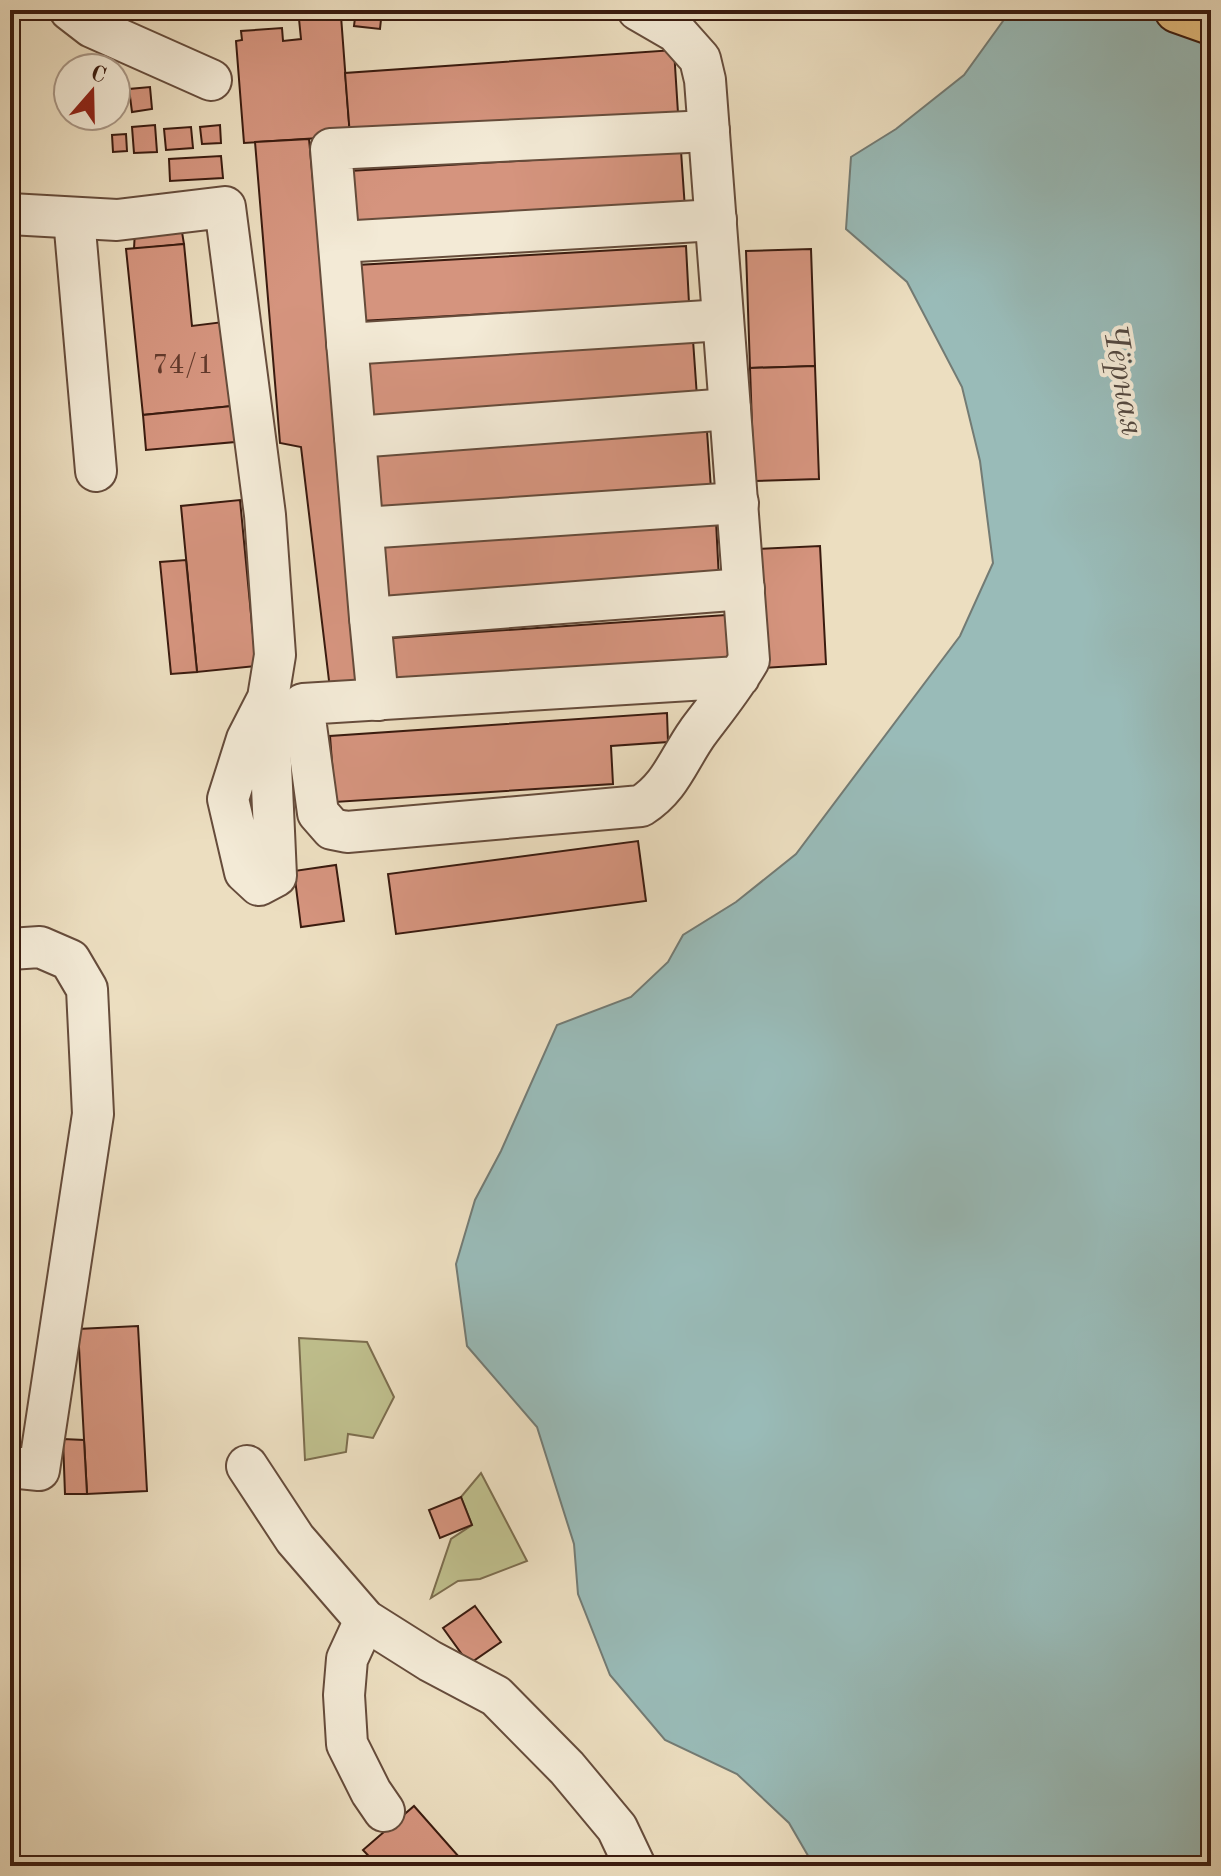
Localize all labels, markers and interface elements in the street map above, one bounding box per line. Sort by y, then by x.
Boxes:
north arrow [52,52,132,132]
text: С [88,62,109,88]
water label: Чёрная [1095,322,1149,438]
house number: 74/1 [152,352,214,380]

